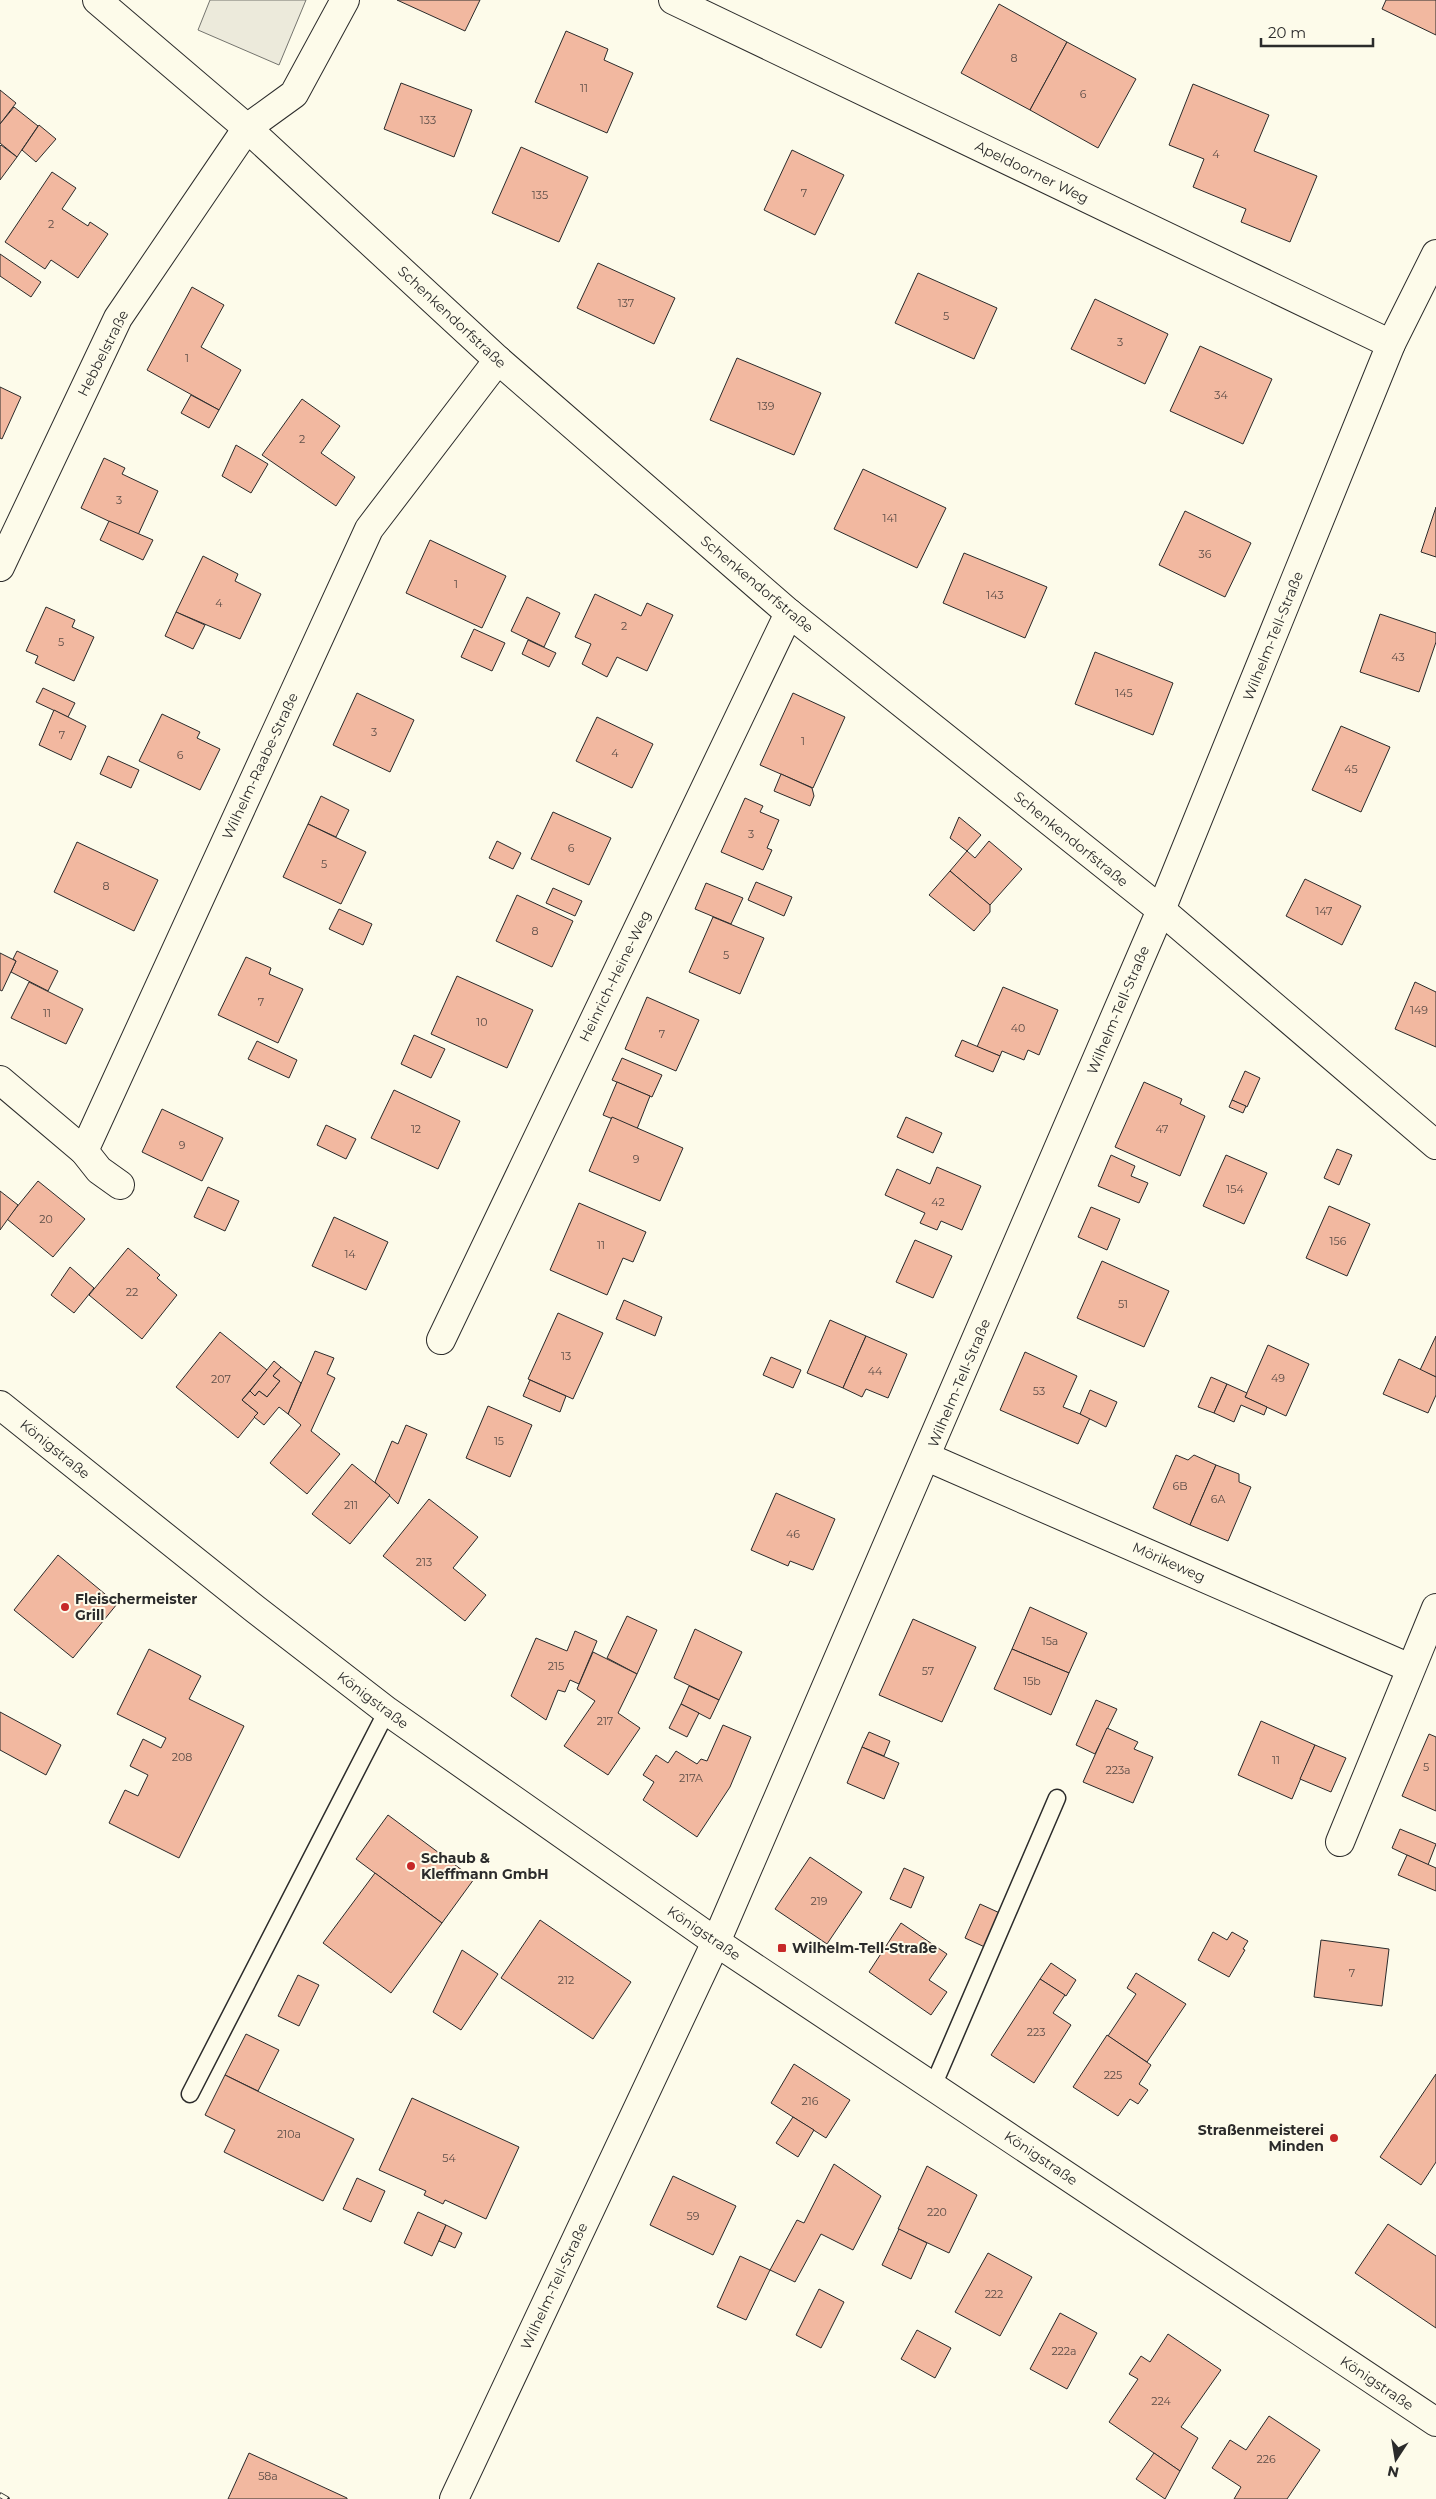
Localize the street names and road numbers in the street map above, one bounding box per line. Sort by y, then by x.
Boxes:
street label: Apeldoorner Weg [972,137,1092,207]
street label: Schenkendorfstraße [394,262,510,372]
street label: Hebbelstraße [73,307,133,399]
street label: Schenkendorfstraße [697,531,817,637]
street label: Wilhelm-Tell-Straße [1239,569,1307,703]
street label: Wilhelm-Raabe-Straße [218,690,302,842]
street label: Schenkendorfstraße [1010,787,1132,891]
street label: Heinrich-Heine-Weg [575,907,655,1045]
street label: Wilhelm-Tell-Straße [1083,943,1153,1077]
street label: Wilhelm-Tell-Straße [924,1316,994,1450]
street label: Königstraße [16,1415,94,1483]
street label: Mörikeweg [1130,1538,1208,1586]
street label: Königstraße [334,1667,412,1733]
street label: Königstraße [664,1902,744,1964]
street label: Königstraße [1001,2127,1081,2189]
street label: Wilhelm-Tell-Straße [517,2220,591,2352]
street label: Königstraße [1337,2352,1417,2414]

